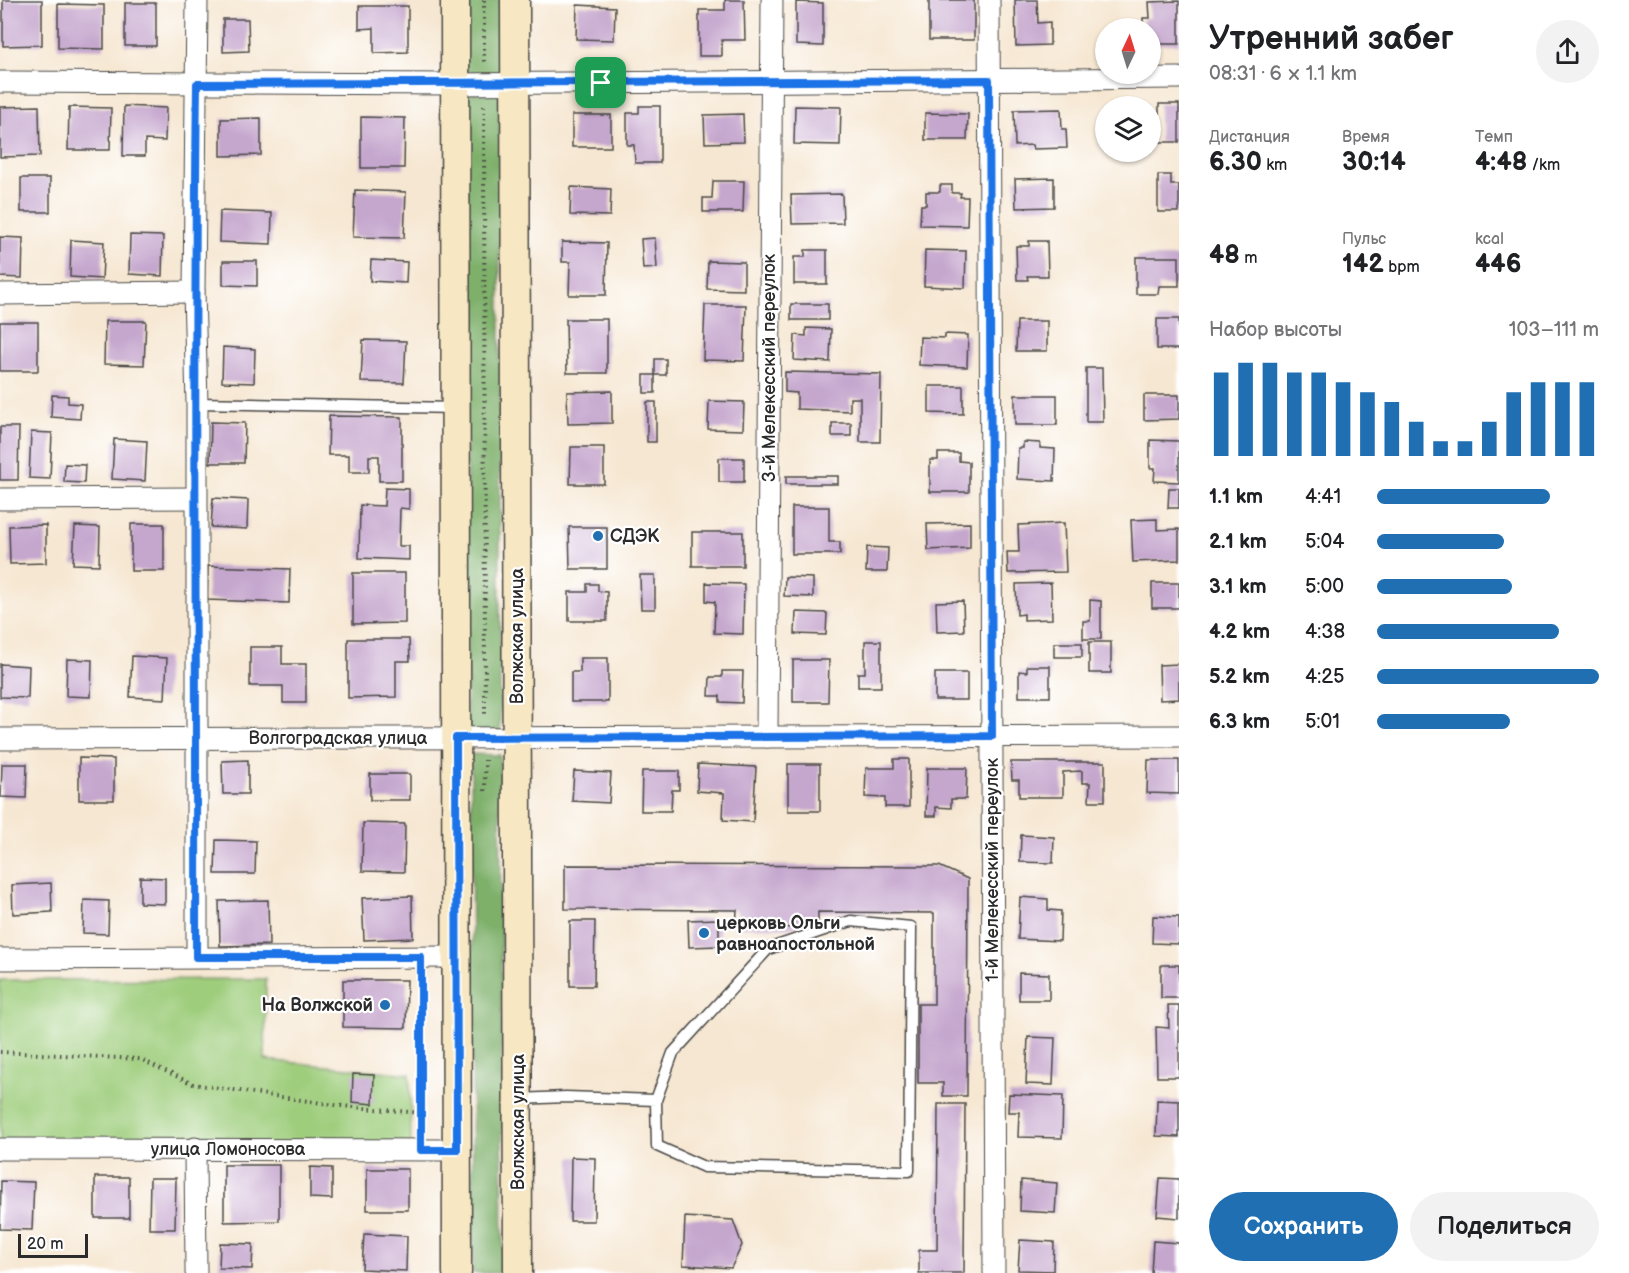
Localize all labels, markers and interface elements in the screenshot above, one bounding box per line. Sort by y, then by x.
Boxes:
north arrow [1095,18,1161,84]
map controls [1095,18,1161,162]
text: Утренний забег [1209,19,1454,59]
button: share [1536,20,1599,83]
pin [575,57,626,108]
text: 08:31 · 6 × 1.1 km [1209,62,1357,86]
icon: arrive [584,66,617,99]
button: layers [1095,96,1161,162]
text: Дистанция [1209,128,1290,147]
text: Время [1342,128,1390,147]
text: Темп [1475,128,1513,147]
text: 6.30 [1209,147,1262,178]
text: 30:14 [1342,147,1406,178]
text: 4:48 [1475,147,1528,178]
text: km [1262,156,1287,175]
text: /km [1528,156,1560,175]
text: Пульс [1342,230,1386,249]
text: kcal [1475,230,1504,249]
text: 48 [1209,240,1240,271]
text: m [1240,249,1258,268]
text: 142 [1342,249,1384,280]
text: 446 [1475,249,1521,280]
street label: 3-й Мелекесский переулок [759,253,780,482]
text: bpm [1384,258,1420,277]
text: Набор высоты [1209,318,1342,342]
text: 103–111 m [1509,318,1599,342]
text: 1.1 km [1209,485,1263,509]
text: 4:41 [1305,485,1341,509]
place label: СДЭК [610,526,660,547]
marker: СДЭК [591,529,605,543]
text: 2.1 km [1209,530,1267,554]
text: 5:04 [1305,530,1344,554]
street label: Волжская улица [507,567,528,704]
text: 3.1 km [1209,575,1266,599]
text: 5:00 [1305,575,1344,599]
text: 4.2 km [1209,620,1270,644]
text: 4:38 [1305,620,1345,644]
text: 5.2 km [1209,665,1270,689]
text: 4:25 [1305,665,1345,689]
text: 6.3 km [1209,710,1270,734]
text: 5:01 [1305,710,1340,734]
street label: Волгоградская улица [248,728,428,749]
street label: 1-й Мелекесский переулок [982,757,1003,982]
place label: церковь Ольги равноапостольной [716,913,875,955]
marker: церковь Ольги равноапостольной [697,926,711,940]
place label: На Волжской [261,995,373,1016]
marker: На Волжской [378,998,392,1012]
street label: Волжская улица [508,1053,529,1190]
street label: улица Ломоносова [151,1139,306,1160]
button: Сохранить [1209,1192,1398,1261]
button: Поделиться [1410,1192,1599,1261]
scale bar [18,1231,88,1258]
text: 20 m [27,1235,63,1254]

